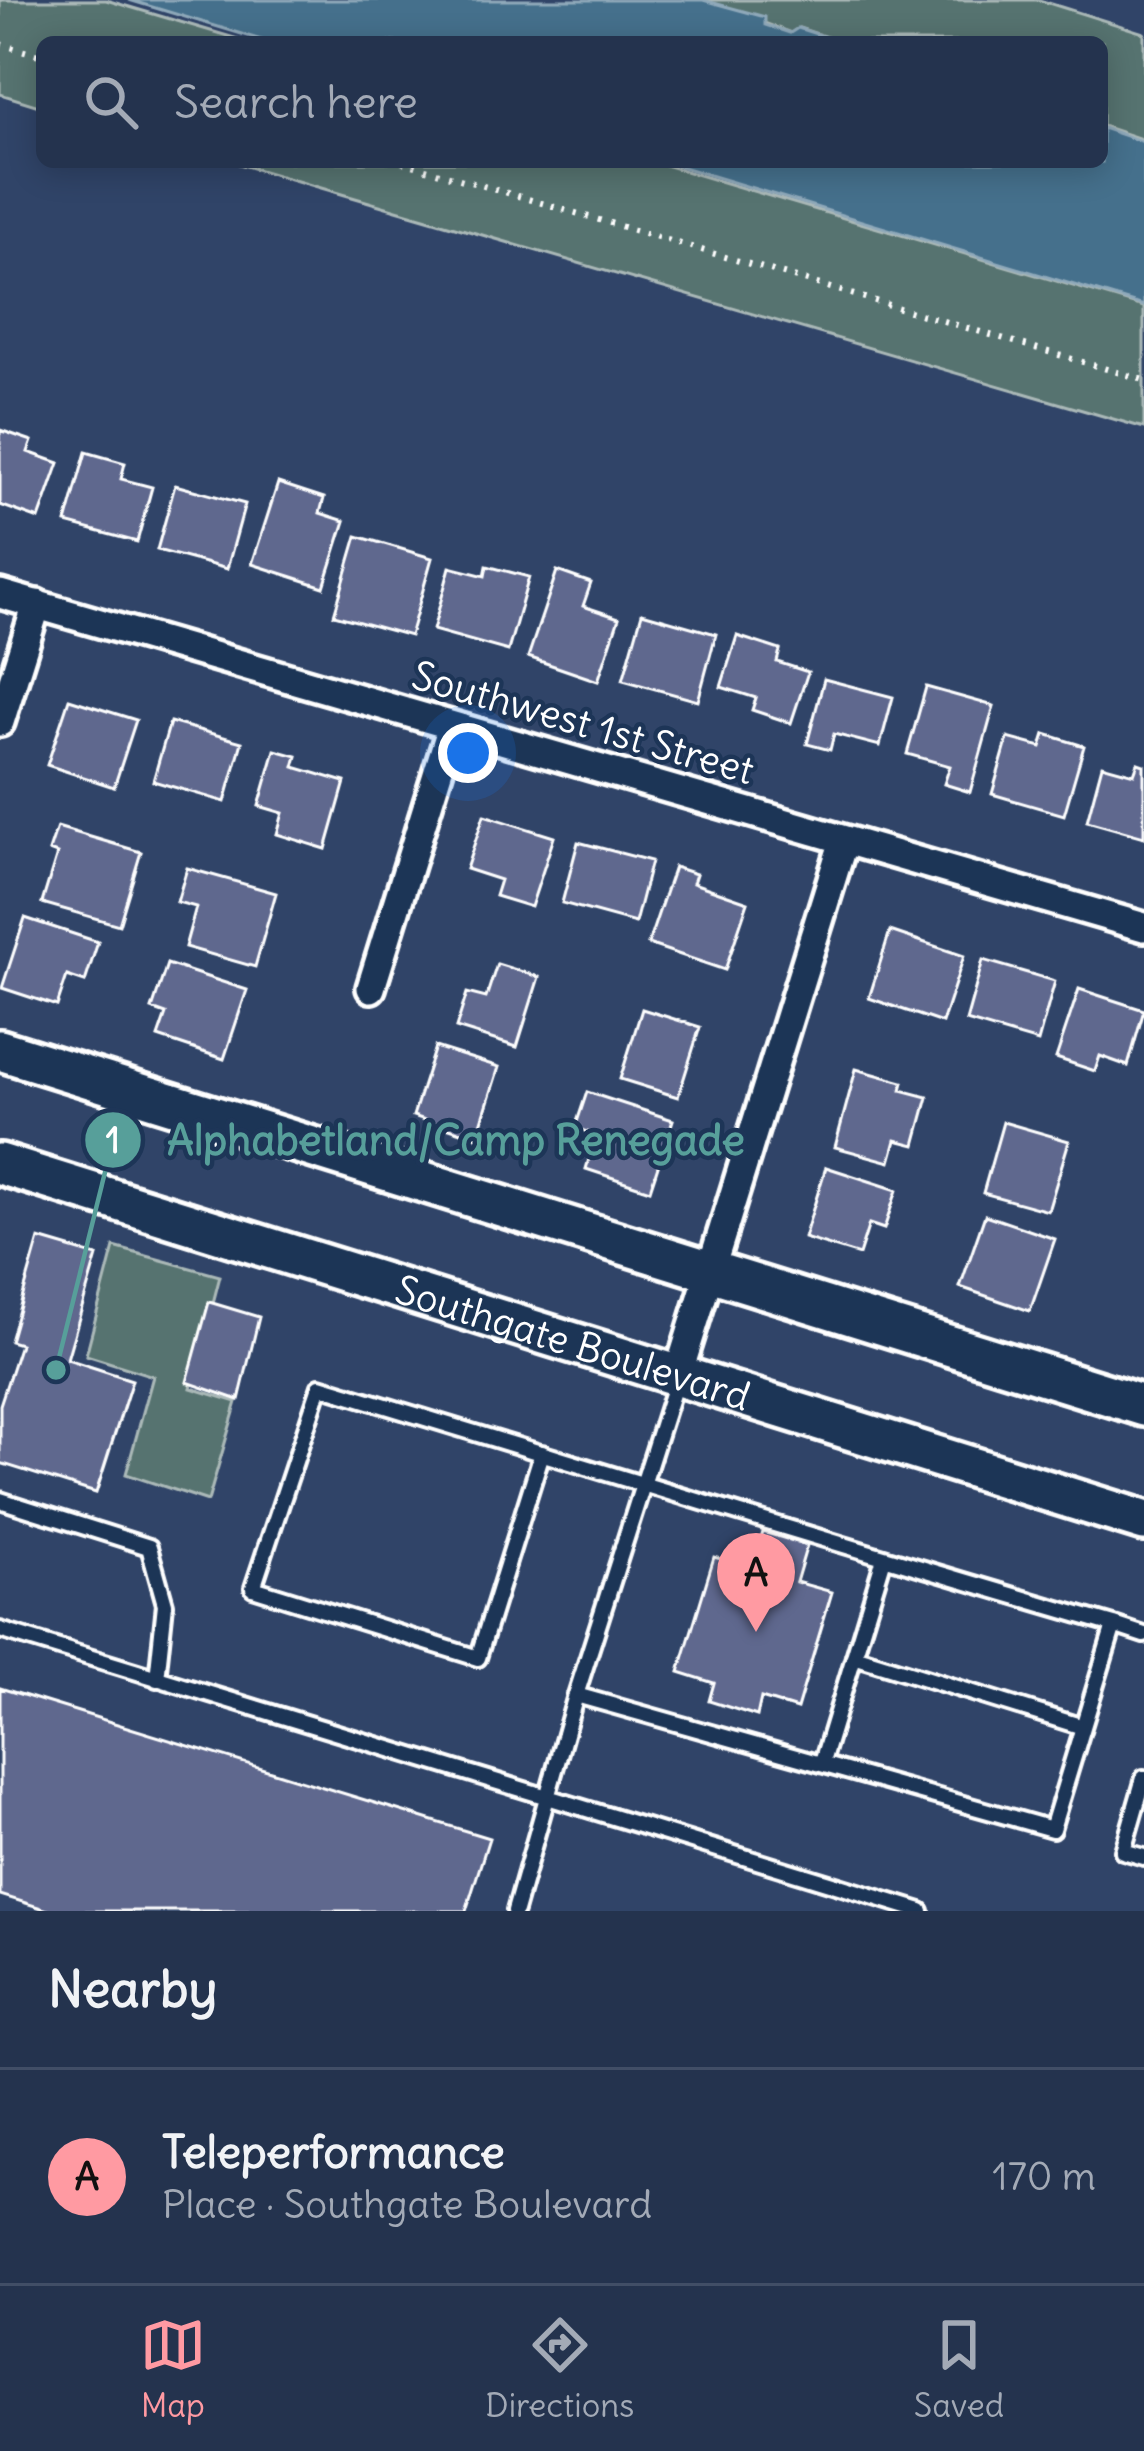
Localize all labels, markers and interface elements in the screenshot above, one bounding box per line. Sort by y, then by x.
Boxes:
search box [36,36,1108,168]
icon: search [78,69,144,135]
text: Search here [174,74,418,130]
street label: Southwest 1st Street [406,651,760,795]
your location [438,723,498,783]
callout: Alphabetland/Camp Renegade [83,1101,769,1179]
text: Alphabetland/Camp Renegade [167,1114,745,1166]
text: 1 [106,1118,120,1163]
street label: Southgate Boulevard [390,1264,756,1421]
pin: A [717,1533,795,1632]
text: Nearby [48,1957,217,2021]
text: Teleperformance [162,2124,505,2180]
text: A [74,2152,100,2201]
text: 170 m [992,2152,1096,2201]
text: Place · Southgate Boulevard [162,2180,652,2229]
tab: Map [140,2312,206,2426]
tab: Directions [485,2312,634,2426]
tab: Saved [914,2312,1004,2426]

